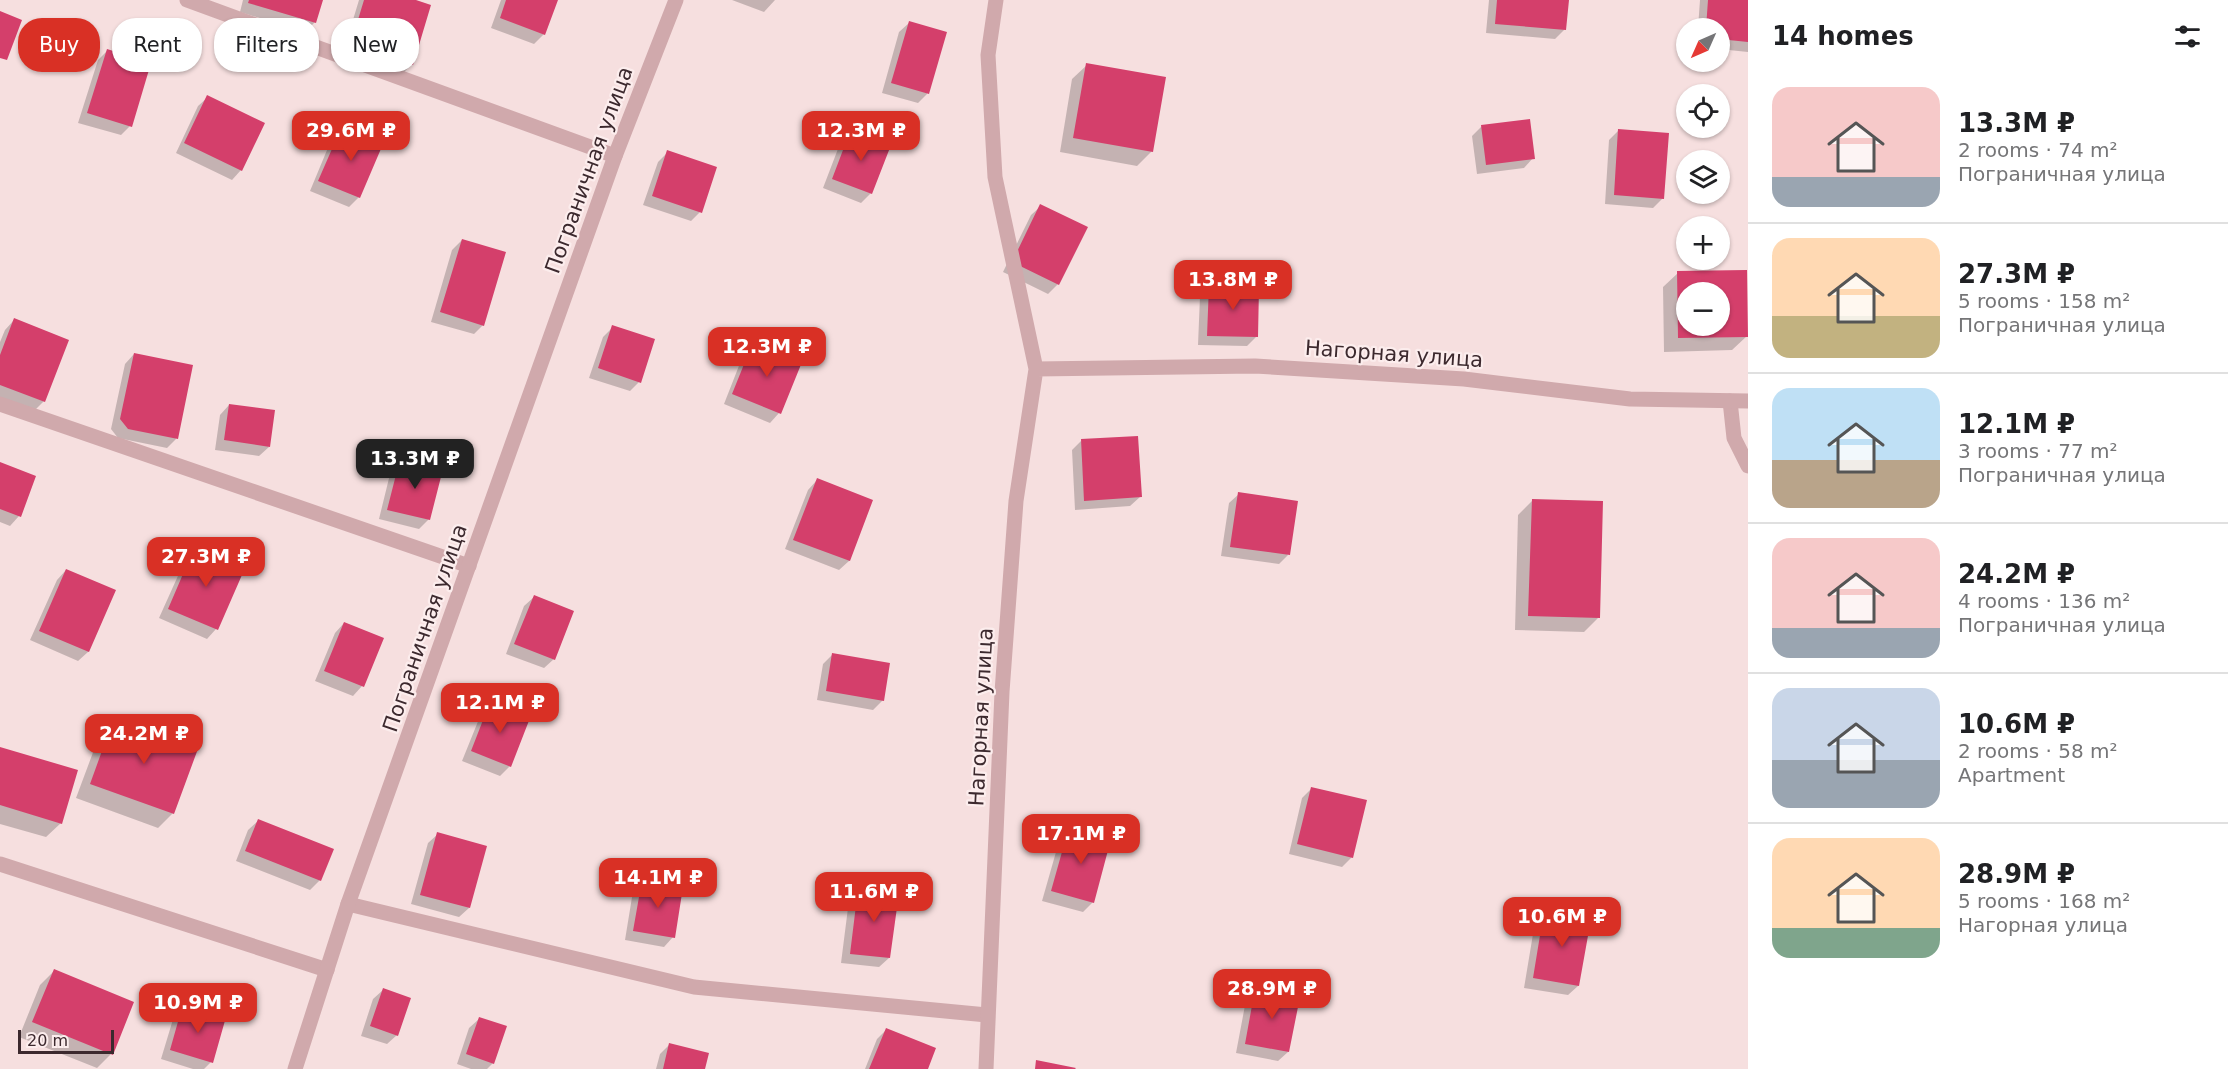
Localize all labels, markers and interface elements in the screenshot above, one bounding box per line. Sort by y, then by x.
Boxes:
chip: Buy [18,18,100,72]
chip: Rent [112,18,202,72]
chip: Filters [214,18,319,72]
chip: New [331,18,419,72]
north arrow [1676,18,1730,72]
map controls [1676,18,1730,336]
icon: filters [2171,20,2204,53]
text: 14 homes [1772,21,1914,51]
street label: Пограничная улица [540,63,638,277]
button: locate [1676,84,1730,138]
text: 13.3M ₽ [1958,108,2075,138]
pin: 29.6M ₽ [296,111,406,162]
pin: 12.3M ₽ [806,111,916,162]
icon: home [1820,111,1892,183]
text: 29.6M ₽ [306,118,396,142]
text: 12.3M ₽ [816,118,906,142]
text: 2 rooms · 74 m² [1958,138,2118,162]
button: layers [1676,150,1730,204]
text: Пограничная улица [1958,162,2166,186]
button: + [1676,216,1730,270]
text: 27.3M ₽ [1958,259,2075,289]
pin: 13.8M ₽ [1178,260,1288,311]
icon: home [1820,262,1892,334]
text: 13.8M ₽ [1188,267,1278,291]
button: − [1676,282,1730,336]
text: 5 rooms · 158 m² [1958,289,2130,313]
text: Пограничная улица [1958,313,2166,337]
pin: 12.3M ₽ [712,327,822,378]
text: 12.3M ₽ [722,334,812,358]
street label: Нагорная улица [1304,336,1484,372]
text: 12.1M ₽ [1958,409,2075,439]
icon: home [1820,412,1892,484]
pin: 13.3M ₽ [360,439,470,490]
text: 3 rooms · 77 m² [1958,439,2118,463]
text: 13.3M ₽ [370,446,460,470]
text: Пограничная улица [1958,463,2166,487]
street label: Пограничная улица [378,521,472,735]
pin: 27.3M ₽ [151,537,261,588]
text: 27.3M ₽ [161,544,251,568]
text: 24.2M ₽ [1958,559,2075,589]
icon: home [1820,562,1892,634]
text: 4 rooms · 136 m² [1958,589,2130,613]
text: Пограничная улица [1958,613,2166,637]
street label: Нагорная улица [964,627,998,807]
pin: 12.1M ₽ [445,683,555,734]
text: 12.1M ₽ [455,690,545,714]
text: 10.6M ₽ [1958,709,2075,739]
icon: home [1820,712,1892,784]
pin: 24.2M ₽ [89,714,199,765]
text: 24.2M ₽ [99,721,189,745]
text: 2 rooms · 58 m² [1958,739,2118,763]
text: Apartment [1958,763,2065,787]
pin: 17.1M ₽ [1026,814,1136,865]
text: 17.1M ₽ [1036,821,1126,845]
pin: 14.1M ₽ [603,858,713,909]
text: 28.9M ₽ [1958,859,2075,889]
icon: home [1820,862,1892,934]
text: 14.1M ₽ [613,865,703,889]
pin: 11.6M ₽ [819,872,929,923]
text: 11.6M ₽ [829,879,919,903]
text: 5 rooms · 168 m² [1958,889,2130,913]
pin: 10.6M ₽ [1507,897,1617,948]
text: 10.6M ₽ [1517,904,1607,928]
text: Нагорная улица [1958,913,2128,937]
pin: 28.9M ₽ [1217,969,1327,1020]
text: 28.9M ₽ [1227,976,1317,1000]
pin: 10.9M ₽ [143,983,253,1034]
text: 10.9M ₽ [153,990,243,1014]
scale bar [18,1027,114,1054]
text: 20 m [27,1031,68,1050]

